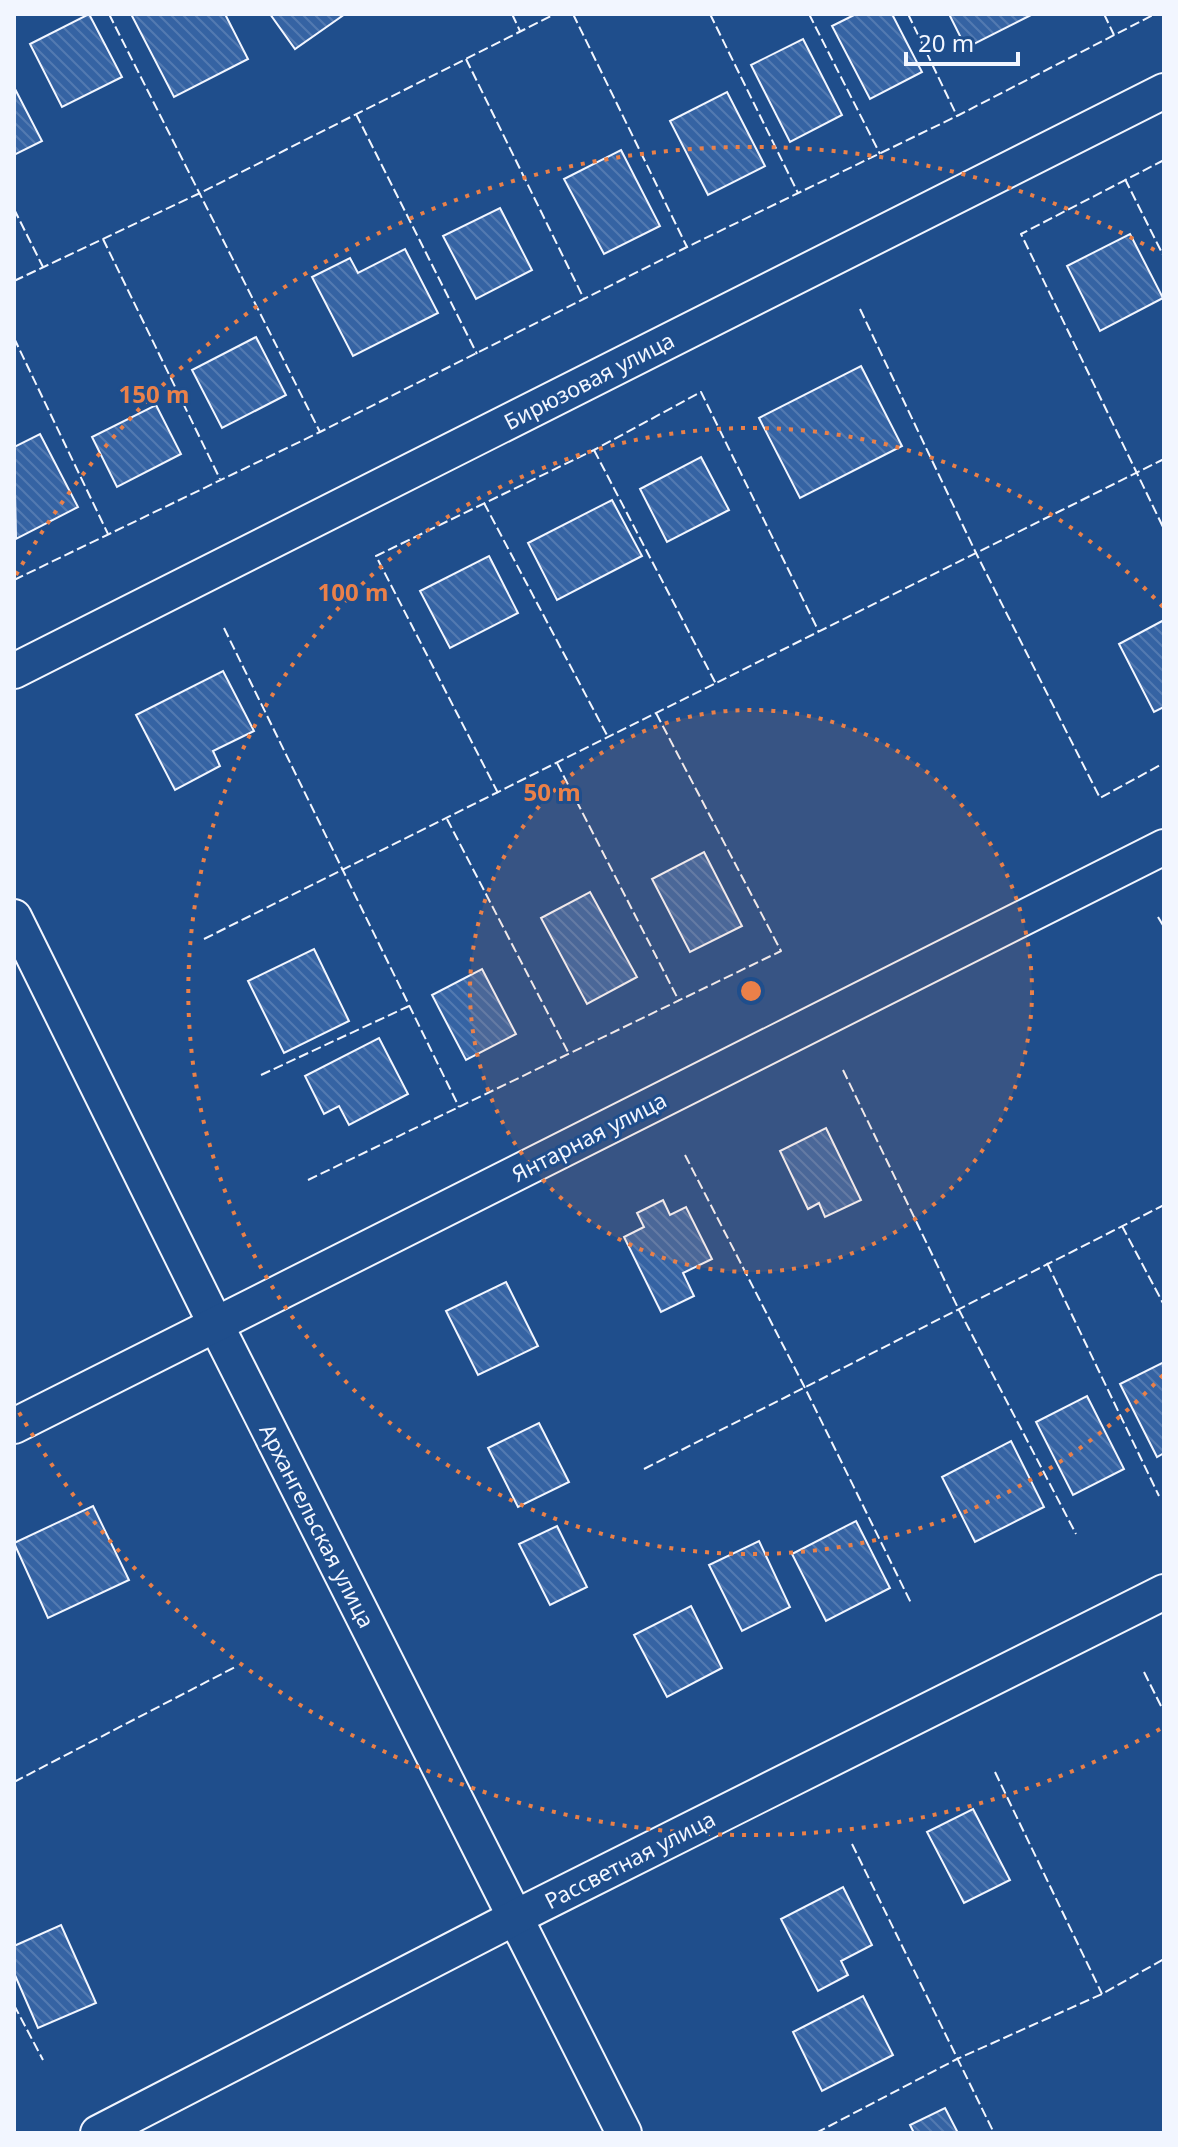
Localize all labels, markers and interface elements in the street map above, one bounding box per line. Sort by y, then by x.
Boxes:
scale bar [906,16,1018,66]
text: 20 m [918,26,974,59]
street label: Бирюзовая улица [498,324,679,436]
text: 150 m [119,377,189,410]
text: 100 m [318,575,388,608]
text: 50 m [523,775,581,808]
centre of rings [737,977,765,1005]
street label: Янтарная улица [506,1084,671,1188]
street label: Архангельская улица [253,1418,382,1633]
street label: Рассветная улица [539,1803,720,1915]

